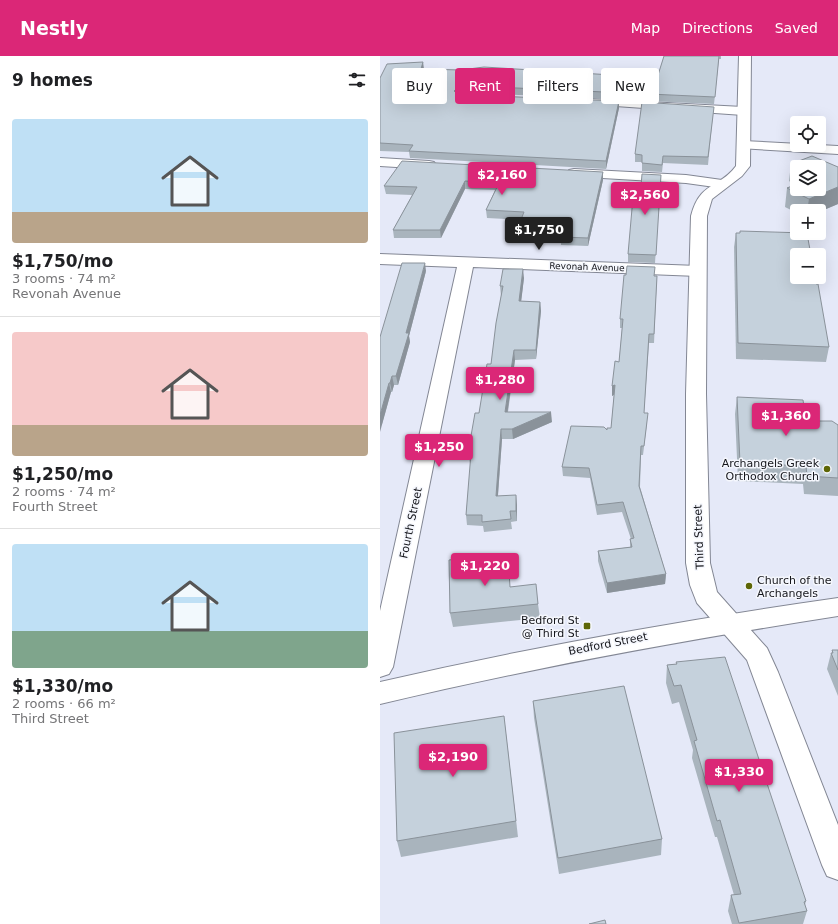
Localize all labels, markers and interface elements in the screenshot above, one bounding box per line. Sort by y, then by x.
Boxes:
text: Nestly [20,17,88,39]
text: Map [631,20,660,36]
text: Directions [682,20,753,36]
text: Saved [775,20,818,36]
chip: Buy [392,68,447,104]
chip: Rent [455,68,515,104]
chip: Filters [523,68,593,104]
chip: New [601,68,659,104]
icon: filters [346,69,368,91]
text: 9 homes [12,70,93,90]
map controls [790,116,826,284]
button: locate [790,116,826,152]
icon: home [154,145,226,217]
button: layers [790,160,826,196]
pin: $2,160 [469,162,535,196]
text: $2,160 [477,167,527,182]
pin: $2,560 [612,182,678,216]
text: $2,560 [620,187,670,202]
button: + [790,204,826,240]
pin: $1,750 [506,217,572,251]
text: $1,750 [514,222,564,237]
button: − [790,248,826,284]
text: $1,750/mo [12,251,113,271]
street label: Revonah Avenue [549,261,625,273]
text: 3 rooms · 74 m² [12,271,116,286]
text: Revonah Avenue [12,286,121,301]
icon: home [154,358,226,430]
pin: $1,280 [467,367,533,401]
text: $1,280 [475,372,525,387]
pin: $1,360 [753,403,819,437]
text: $1,360 [761,408,811,423]
pin: $1,250 [406,434,472,468]
text: $1,250 [414,439,464,454]
place label: Archangels Greek Orthodox Church [722,457,820,483]
text: $1,250/mo [12,464,113,484]
marker: Archangels Greek Orthodox Church [822,464,832,474]
text: 2 rooms · 74 m² [12,484,116,499]
street label: Fourth Street [397,486,425,560]
text: Fourth Street [12,499,98,514]
street label: Third Street [691,504,707,571]
pin: $1,220 [452,553,518,587]
text: $1,220 [460,558,510,573]
icon: home [154,570,226,642]
place label: Church of the Archangels [757,574,832,600]
marker: Church of the Archangels [744,581,754,591]
place label: Bedford St @ Third St [521,614,580,640]
marker: Bedford St @ Third St [582,621,592,631]
street label: Bedford Street [567,630,649,658]
text: $1,330/mo [12,676,113,696]
text: 2 rooms · 66 m² [12,696,116,711]
text: Third Street [12,711,89,726]
pin: $2,190 [420,744,486,778]
text: $2,190 [428,749,478,764]
pin: $1,330 [706,759,772,793]
text: $1,330 [714,764,764,779]

